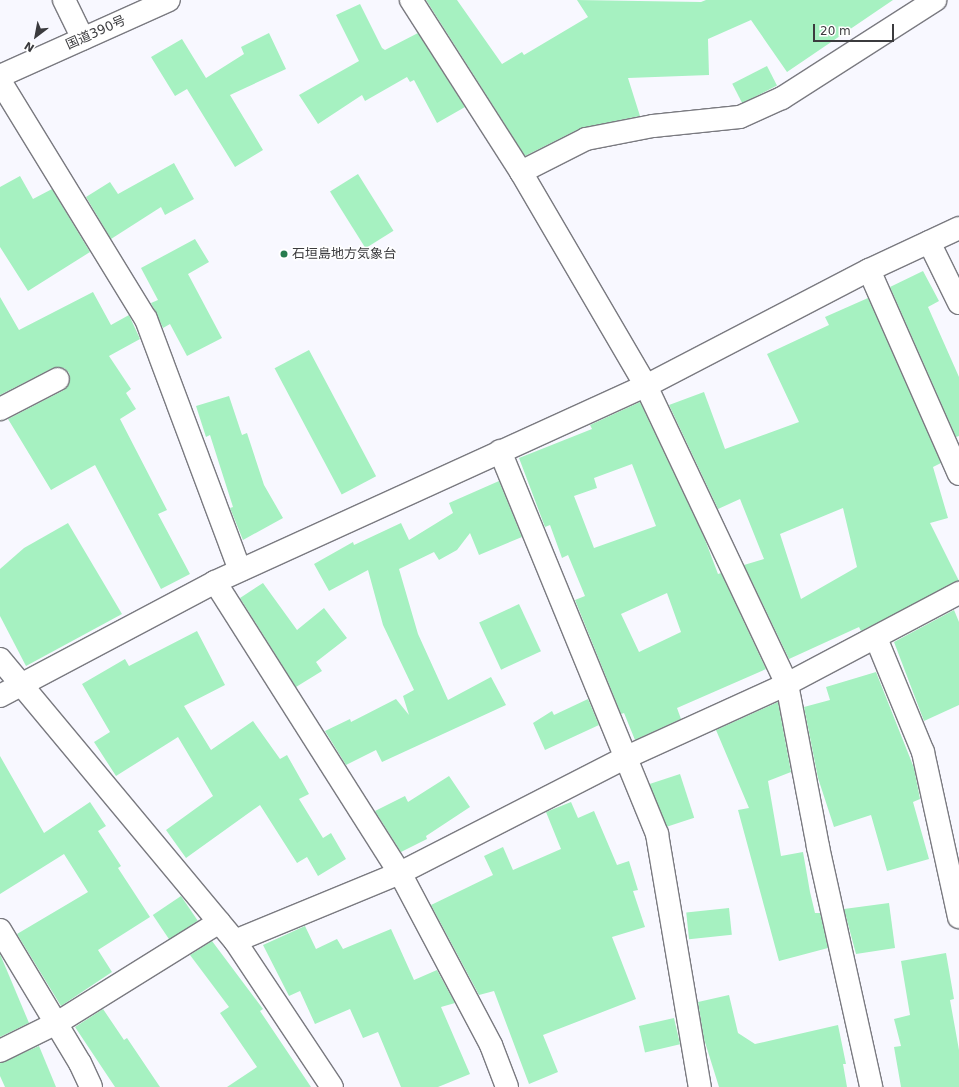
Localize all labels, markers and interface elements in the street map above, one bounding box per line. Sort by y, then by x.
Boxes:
street label: 国道390号 [64,13,128,53]
north arrow [16,16,56,56]
scale bar [815,16,896,42]
text: 20 m [820,24,851,38]
text: N [22,39,37,55]
place label: 石垣島地方気象台 [292,246,396,262]
marker: 石垣島地方気象台 [279,249,289,259]

